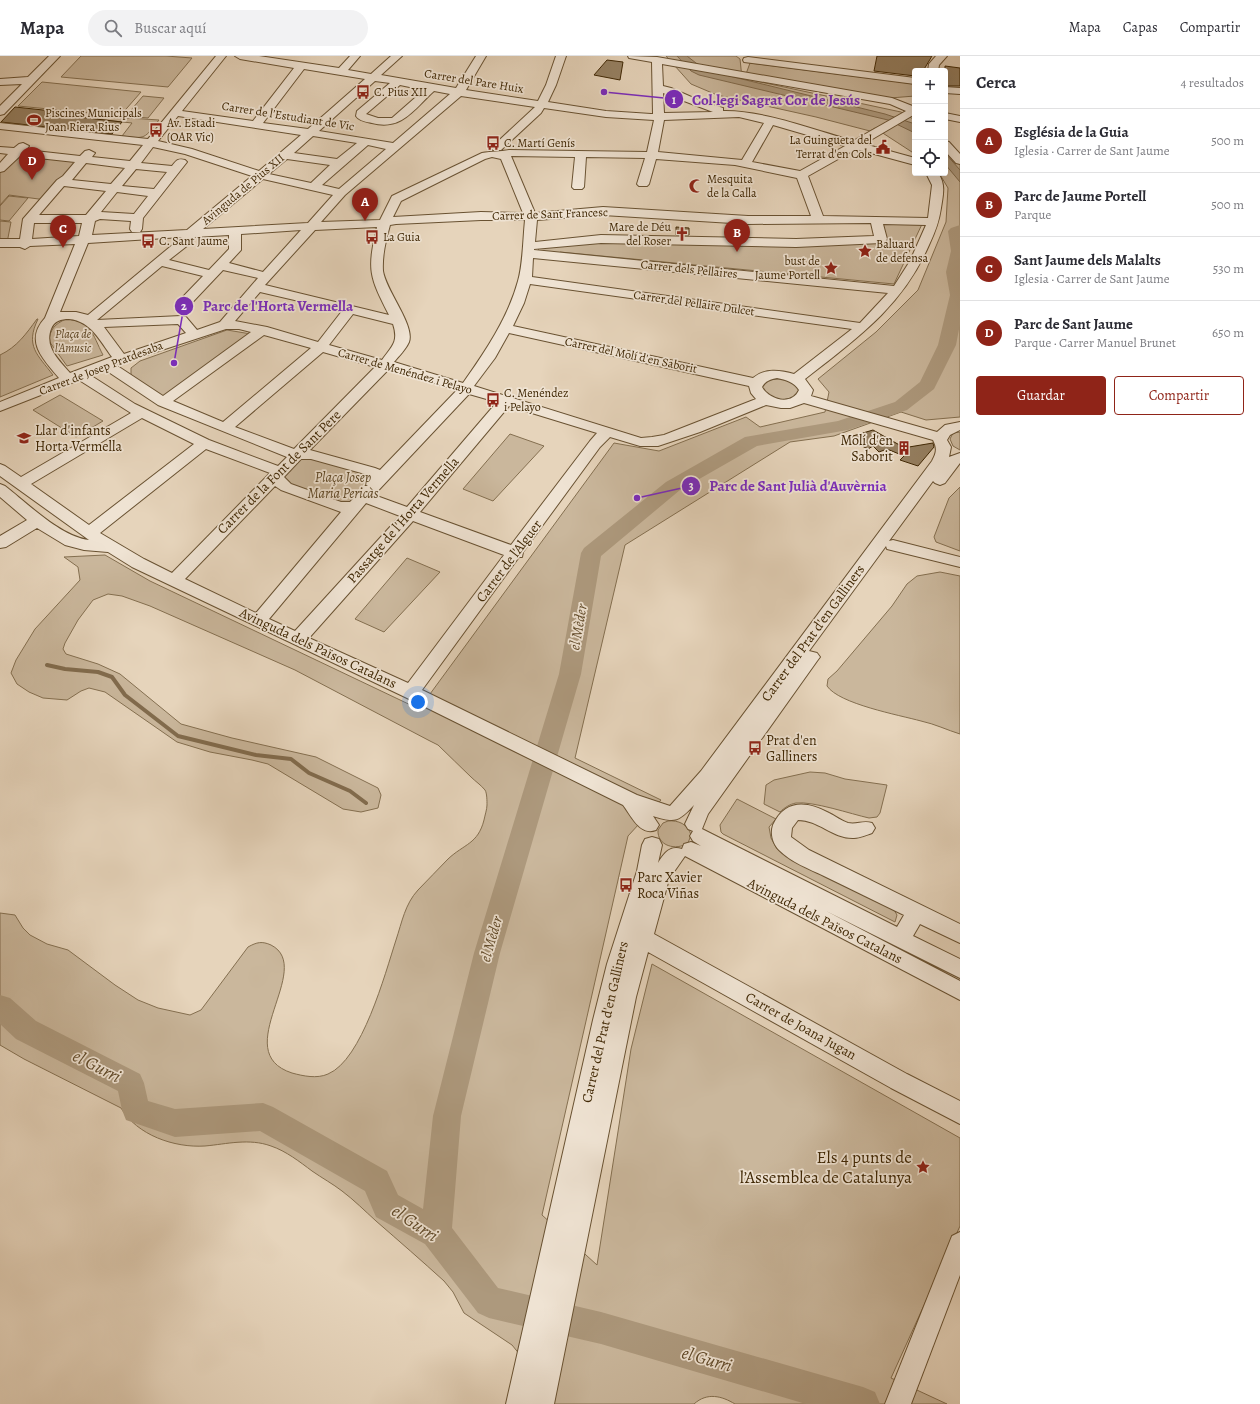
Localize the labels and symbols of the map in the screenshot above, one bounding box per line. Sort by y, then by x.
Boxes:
street label: Carrer del Pare Huix [423,65,525,97]
bus stop icon: C. Pius XII [355,84,371,100]
place label: C. Pius XII [374,84,427,100]
callout: Col·legi Sagrat Cor de Jesús [664,86,868,113]
text: Col·legi Sagrat Cor de Jesús [692,90,860,110]
text: 1 [672,92,677,108]
street label: Carrer de l'Estudiant de Vic [221,98,355,134]
place label: Piscines Municipals Joan Riera Rius [45,105,142,135]
sports icon: Piscines Municipals Joan Riera Rius [26,112,42,128]
place label: Av. Estadi (OAR Vic) [166,115,215,145]
bus stop icon: Av. Estadi (OAR Vic) [148,122,164,138]
place label: La Guingueta del Terrat d'en Cols [789,132,872,162]
bus stop icon: C. Martí Genís [485,135,501,151]
place label: C. Martí Genís [504,135,575,151]
public building icon: La Guingueta del Terrat d'en Cols [875,139,891,155]
pin: D [19,147,45,180]
street label: Avinguda de Pius XII [198,150,288,229]
place label: Mesquita de la Calla [707,171,757,201]
mosque icon: Mesquita de la Calla [688,178,704,194]
pin: A [352,188,378,221]
street label: Carrer de Sant Francesc [492,204,608,224]
pin: C [50,215,76,248]
place label: Mare de Déu del Roser [609,219,671,249]
pin: B [724,219,750,252]
church icon: Mare de Déu del Roser [674,226,690,242]
bus stop icon: La Guia [364,229,380,245]
place label: La Guia [383,229,421,245]
bus stop icon: C. Sant Jaume [140,233,156,249]
place label: C. Sant Jaume [159,233,228,249]
place label: Baluard de defensa [876,236,929,266]
place icon: Baluard de defensa [857,243,873,259]
place label: bust de Jaume Portell [755,253,820,283]
street label: Carrer dels Pellaires [640,256,738,282]
place icon: bust de Jaume Portell [823,260,839,276]
street label: Carrer del Pellaire Dulcet [632,287,756,319]
callout: Parc de l'Horta Vermella [174,292,361,319]
text: Parc de l'Horta Vermella [203,296,354,316]
text: 2 [181,298,187,314]
park label: Plaça de l'Amusic [55,326,92,356]
street label: Carrer del Molí d'en Saborit [563,333,699,377]
street label: Carrer de Josep Pratdesaba [37,337,166,399]
street label: Carrer de Menéndez i Pelayo [336,344,474,398]
place label: C. Menéndez i Pelayo [504,385,568,415]
bus stop icon: C. Menéndez i Pelayo [485,392,501,408]
street label: Carrer de la Font de Sant Pere [213,406,345,538]
place label: Llar d'infants Horta Vermella [35,421,122,456]
school or university icon: Llar d'infants Horta Vermella [16,430,32,446]
place label: Molí d'en Saborit [840,431,893,466]
building icon: Molí d'en Saborit [896,440,912,456]
street label: Passatge de l'Horta Vermella [343,452,464,587]
park label: Plaça Josep Maria Pericàs [307,468,379,503]
callout: Parc de Sant Julià d'Auvèrnia [681,472,895,499]
text: Parc de Sant Julià d'Auvèrnia [709,476,887,496]
text: 3 [688,478,694,494]
street label: Carrer de l'Alguer [472,515,547,606]
street label: Carrer del Prat d'en Galliners [757,561,869,705]
water label: el Mèder [564,602,592,652]
street label: Avinguda dels Països Catalans [235,603,400,693]
your location [408,692,428,712]
place label: Prat d'en Galliners [766,731,817,766]
bus stop icon: Prat d'en Galliners [747,740,763,756]
place label: Parc Xavier Roca Viñas [637,868,703,903]
street label: Avinguda dels Països Catalans [743,873,906,968]
bus stop icon: Parc Xavier Roca Viñas [618,877,634,893]
water label: el Mèder [475,913,507,964]
street label: Carrer del Prat d'en Galliners [577,939,633,1105]
street label: Carrer de Joana Jugan [742,988,860,1065]
water label: el Gurri [69,1044,125,1088]
place label: Els 4 punts de l’Assemblea de Catalunya [740,1146,912,1189]
place icon: Els 4 punts de l’Assemblea de Catalunya [915,1159,931,1175]
water label: el Gurri [387,1199,443,1247]
water label: el Gurri [679,1340,735,1378]

